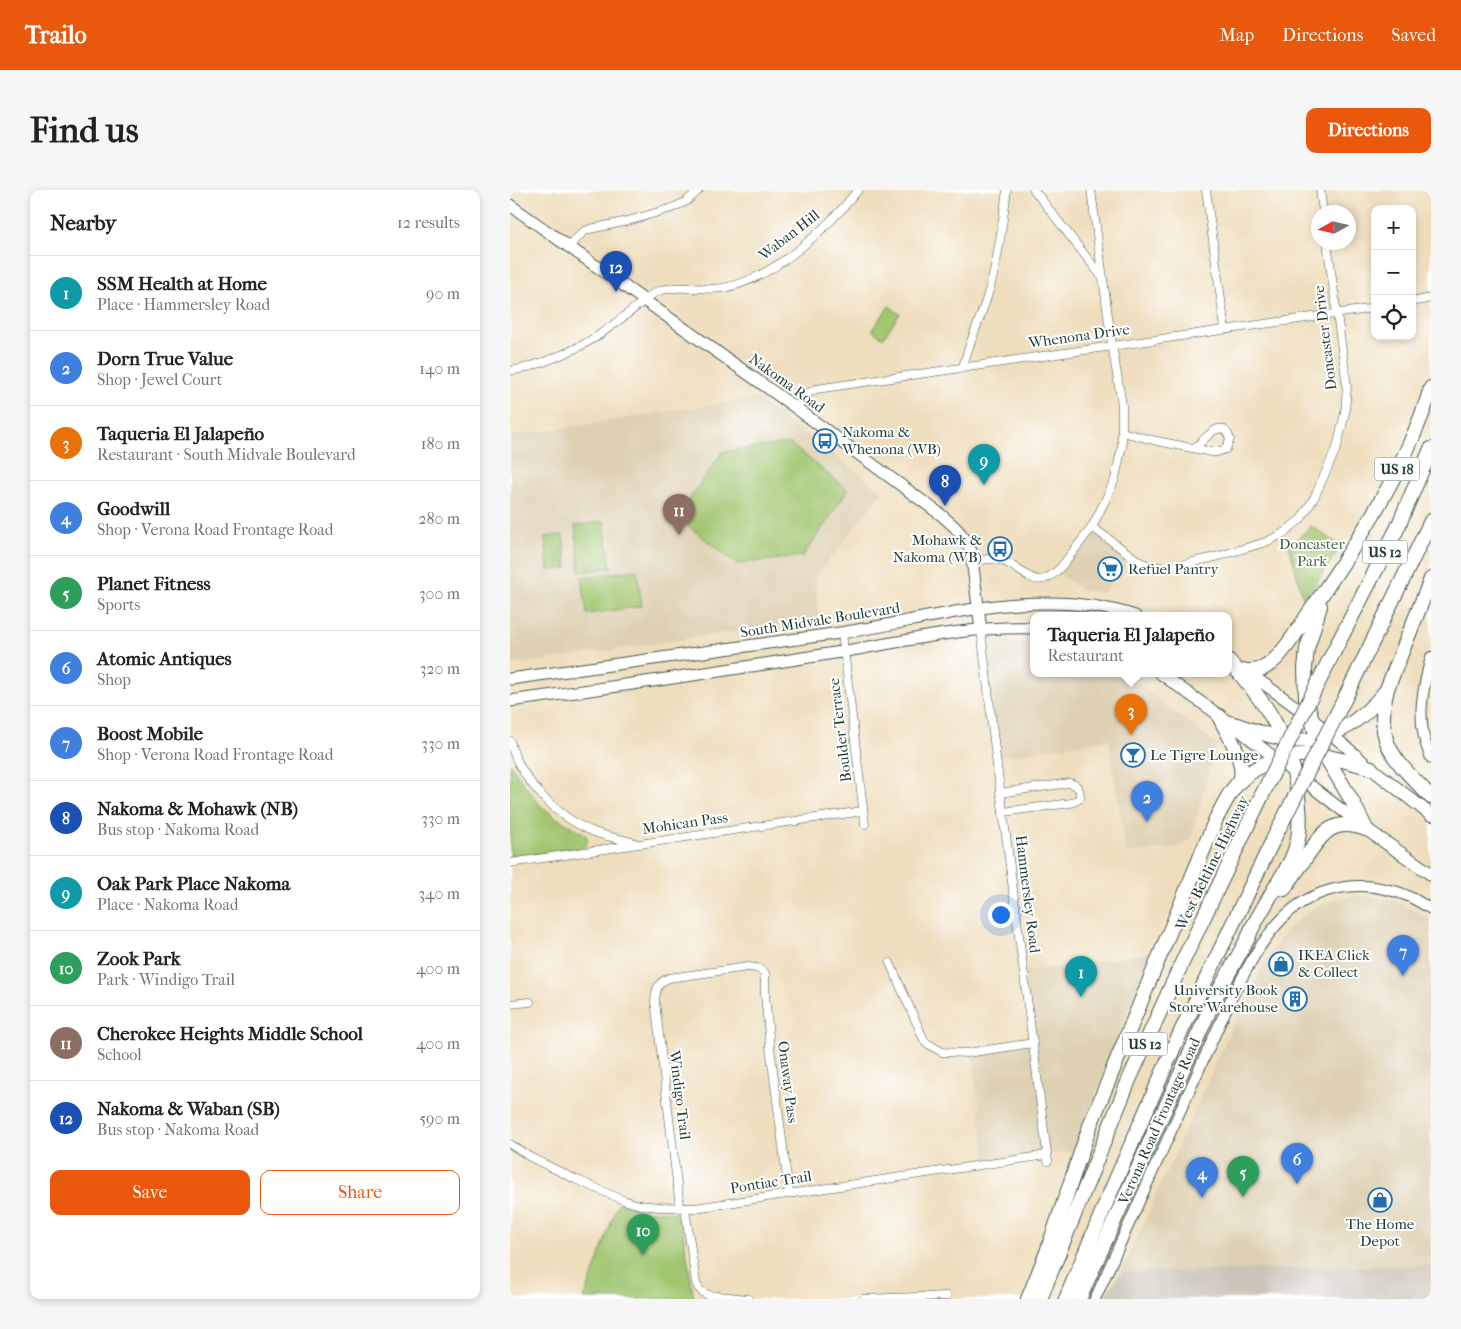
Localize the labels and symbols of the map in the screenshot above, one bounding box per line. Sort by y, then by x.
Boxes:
north arrow [1311,205,1356,250]
street label: Waban Hill [754,206,823,265]
pin: 12 [600,251,632,292]
street label: Doncaster Drive [1310,284,1340,392]
street label: Whenona Drive [1026,320,1131,352]
street label: Nakoma Road [746,350,829,417]
place label: Nakoma & Whenona (WB) [841,423,941,458]
bus stop icon: Nakoma & Whenona (WB) [812,428,838,454]
pin: 9 [968,444,1000,485]
road number: US 18 [1374,458,1420,480]
pin: 8 [929,465,961,506]
pin: 11 [663,494,695,535]
place label: Mohawk & Nakoma (WB) [893,531,982,566]
park label: Doncaster Park [1279,535,1346,570]
bus stop icon: Mohawk & Nakoma (WB) [987,536,1013,562]
road number: US 12 [1362,541,1408,564]
supermarket icon: Refuel Pantry [1097,556,1123,582]
place label: Refuel Pantry [1128,560,1219,578]
street label: South Midvale Boulevard [739,598,902,642]
street label: Boulder Terrace [825,676,855,783]
pin: 3 [1115,694,1147,735]
bar icon: Le Tigre Lounge [1120,742,1146,768]
place label: Le Tigre Lounge [1150,746,1259,764]
pin: 2 [1131,781,1163,822]
street label: West Beltline Highway [1171,792,1253,934]
street label: Mohican Pass [641,808,729,838]
street label: Hammersley Road [1012,834,1044,955]
your location [988,902,1014,928]
pin: 7 [1387,935,1419,976]
place label: IKEA Click & Collect [1298,946,1370,981]
shop icon: IKEA Click & Collect [1268,951,1294,977]
pin: 1 [1065,956,1097,997]
place label: University Book Store Warehouse [1169,981,1279,1016]
building icon: University Book Store Warehouse [1282,986,1308,1012]
road number: US 12 [1122,1032,1168,1056]
street label: Verona Road Frontage Road [1114,1034,1204,1208]
street label: Onaway Pass [774,1040,802,1125]
street label: Windigo Trail [665,1048,694,1141]
pin: 6 [1281,1143,1313,1184]
pin: 5 [1227,1156,1259,1197]
pin: 4 [1186,1157,1218,1198]
street label: Pontiac Trail [729,1167,813,1197]
shop icon: The Home Depot [1367,1187,1393,1213]
pin: 10 [627,1214,659,1255]
place label: The Home Depot [1346,1215,1415,1250]

